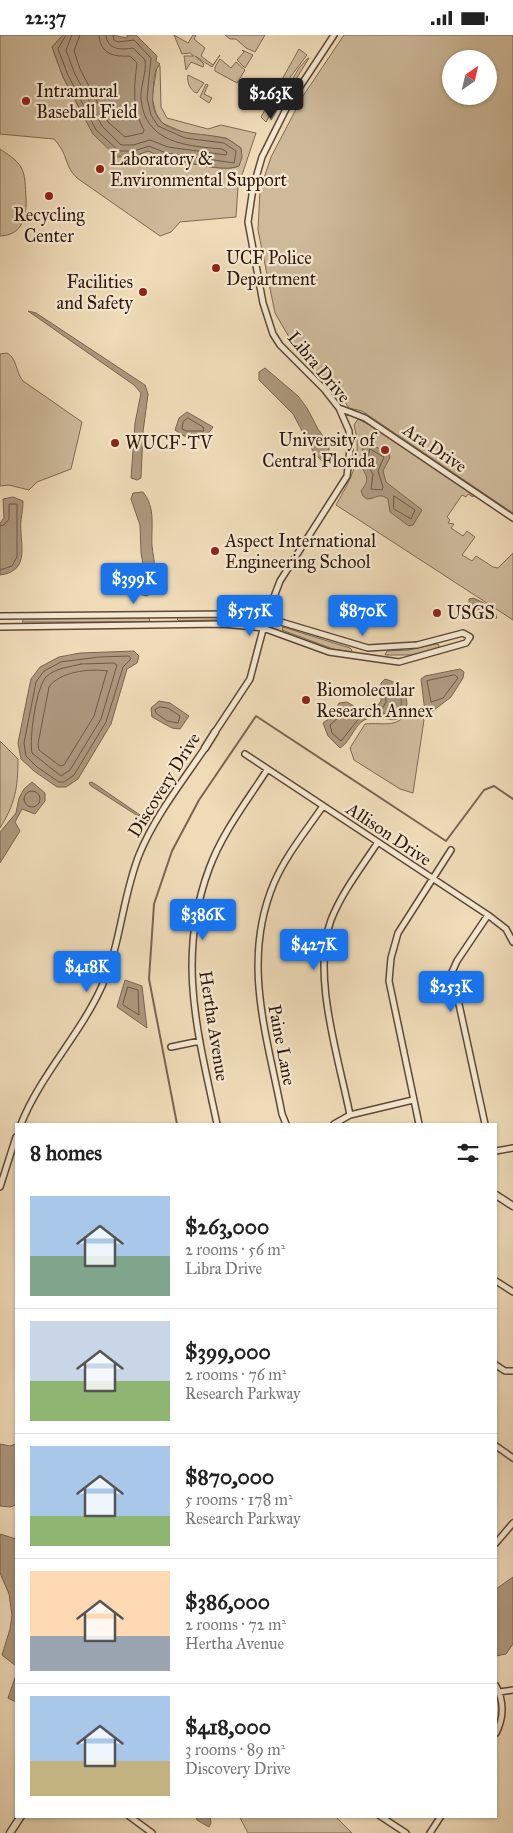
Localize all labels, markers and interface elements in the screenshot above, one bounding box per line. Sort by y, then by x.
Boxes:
text: 22:37 [25,6,66,29]
north arrow [442,50,498,105]
map controls [442,50,497,105]
pin: $263K [236,77,306,120]
place label: Intramural Baseball Field [36,80,138,123]
text: $263K [249,84,293,103]
marker: Intramural Baseball Field [20,95,32,107]
place label: Laboratory & Environmental Support [110,148,287,191]
marker: Laboratory & Environmental Support [94,163,106,175]
marker: Recycling Center [43,190,55,202]
place label: Recycling Center [13,204,85,247]
place label: UCF Police Department [226,247,317,290]
marker: UCF Police Department [210,262,222,274]
place label: Facilities and Safety [57,271,134,314]
marker: Facilities and Safety [137,286,149,298]
street label: Libra Drive [283,327,355,407]
street label: Ara Drive [398,418,471,477]
place label: University of Central Florida [262,429,378,472]
place label: WUCF-TV [125,432,214,454]
marker: WUCF-TV [109,437,121,449]
marker: University of Central Florida [379,444,391,456]
place label: Aspect International Engineering School [224,530,376,574]
marker: Aspect International Engineering School [209,545,221,557]
pin: $399K [99,563,169,605]
text: $399K [112,569,156,588]
pin: $575K [215,595,285,637]
pin: $870K [328,595,398,637]
text: $575K [228,601,272,620]
text: $870K [339,601,387,620]
place label: USGS [447,602,495,624]
marker: USGS [431,607,443,619]
place label: Biomolecular Research Annex [316,679,433,722]
marker: Biomolecular Research Annex [300,694,312,706]
street label: Discovery Drive [123,729,205,841]
street label: Allison Drive [341,797,436,870]
pin: $386K [168,899,238,941]
text: $386K [181,905,225,924]
pin: $427K [279,929,349,971]
text: $427K [291,935,337,954]
pin: $418K [52,951,122,993]
text: $418K [65,957,109,976]
street label: Hertha Avenue [194,969,234,1083]
pin: $253K [416,971,486,1013]
text: $253K [430,977,472,996]
street label: Paine Lane [263,1003,301,1087]
icon: filters [454,1139,482,1167]
text: 8 homes [30,1140,102,1166]
text: $263,000 [185,1214,269,1240]
icon: home [70,1216,130,1276]
text: 2 rooms · 56 m² [185,1240,285,1259]
text: Libra Drive [185,1259,262,1278]
text: $399,000 [185,1339,271,1365]
icon: home [70,1341,130,1401]
text: 2 rooms · 76 m² [185,1365,286,1384]
text: Research Parkway [185,1384,301,1403]
text: $870,000 [185,1464,274,1490]
icon: home [70,1466,130,1526]
text: 5 rooms · 178 m² [185,1490,293,1509]
text: Research Parkway [185,1509,301,1528]
text: $386,000 [185,1589,270,1615]
icon: home [70,1591,130,1651]
text: 2 rooms · 72 m² [185,1615,286,1634]
text: Hertha Avenue [185,1634,284,1653]
text: $418,000 [185,1714,271,1740]
icon: home [70,1716,130,1776]
text: 3 rooms · 89 m² [185,1740,285,1759]
text: Discovery Drive [185,1759,291,1778]

